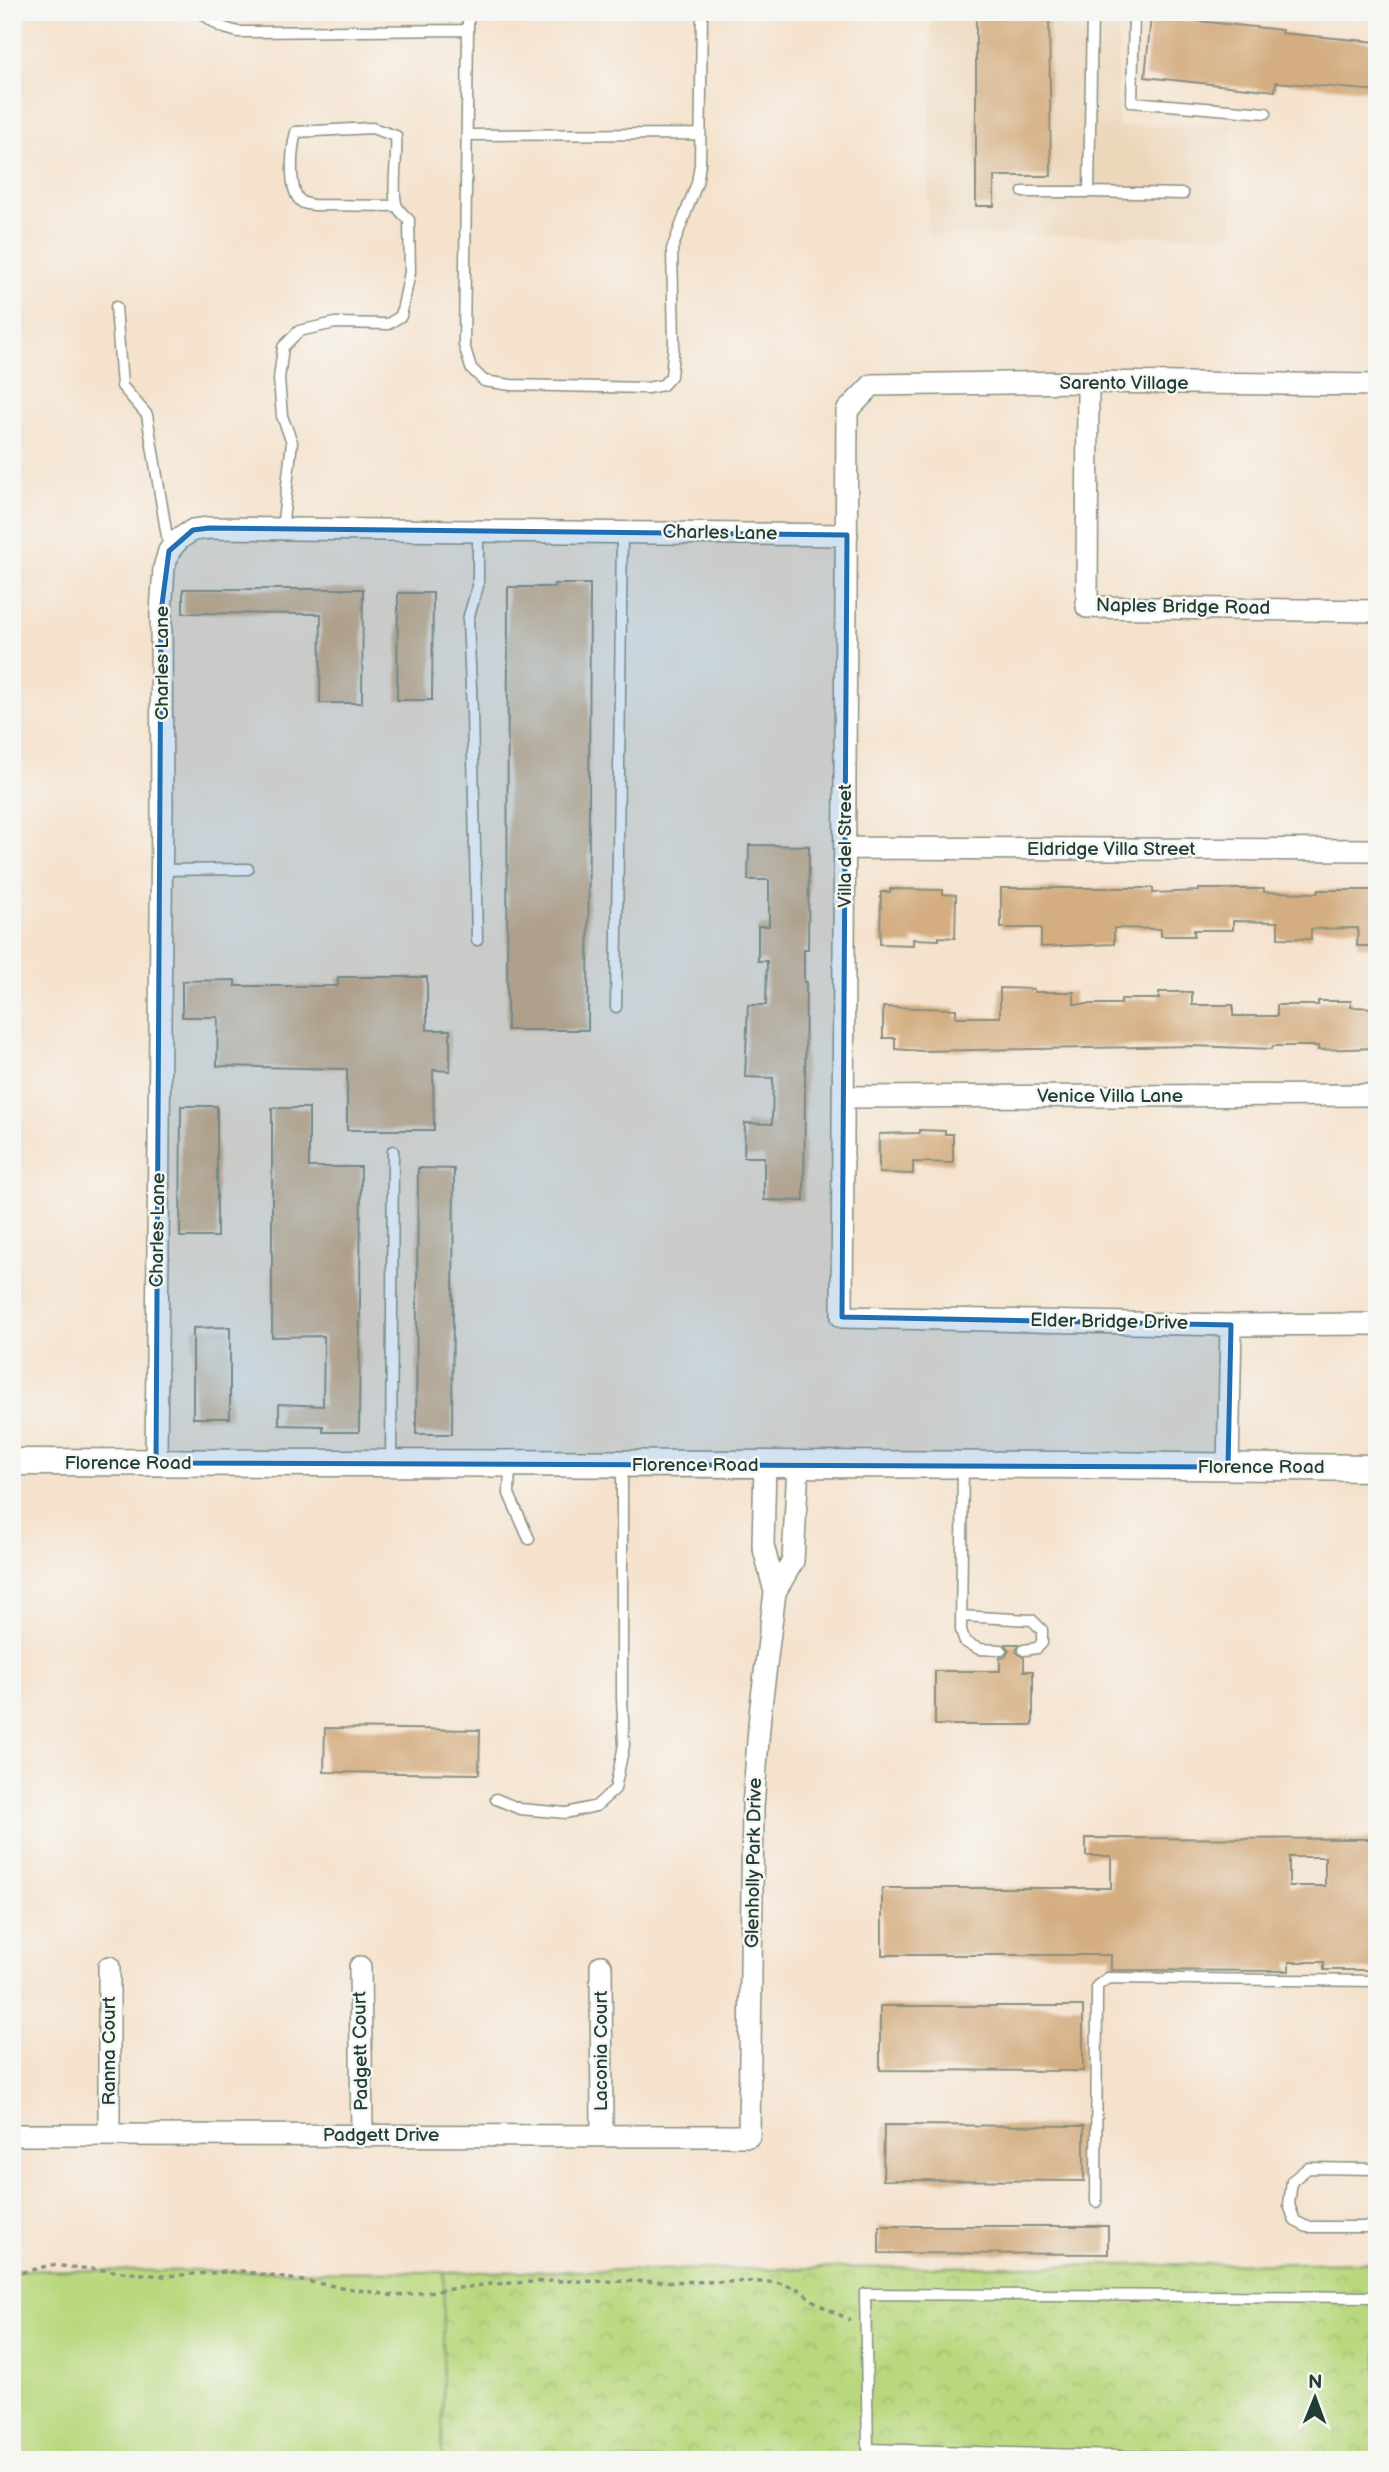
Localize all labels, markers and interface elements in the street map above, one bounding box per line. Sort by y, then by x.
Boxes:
street label: Sarento Village [1060,372,1188,395]
street label: Charles Lane [662,521,778,545]
street label: Naples Bridge Road [1096,594,1270,620]
street label: Charles Lane [151,606,174,720]
street label: Villa del Street [834,784,857,908]
street label: Eldridge Villa Street [1027,838,1196,861]
street label: Venice Villa Lane [1037,1085,1183,1108]
street label: Charles Lane [146,1172,170,1288]
street label: Elder Bridge Drive [1030,1309,1188,1335]
street label: Florence Road [64,1452,192,1475]
street label: Florence Road [631,1454,759,1477]
street label: Florence Road [1197,1456,1325,1479]
street label: Glenholly Park Drive [741,1778,767,1948]
street label: Padgett Court [348,1991,374,2111]
street label: Laconia Court [590,1991,613,2111]
street label: Ranna Court [98,1996,121,2106]
street label: Padgett Drive [323,2124,439,2147]
north arrow [1280,2364,1350,2434]
text: N [1308,2371,1323,2394]

